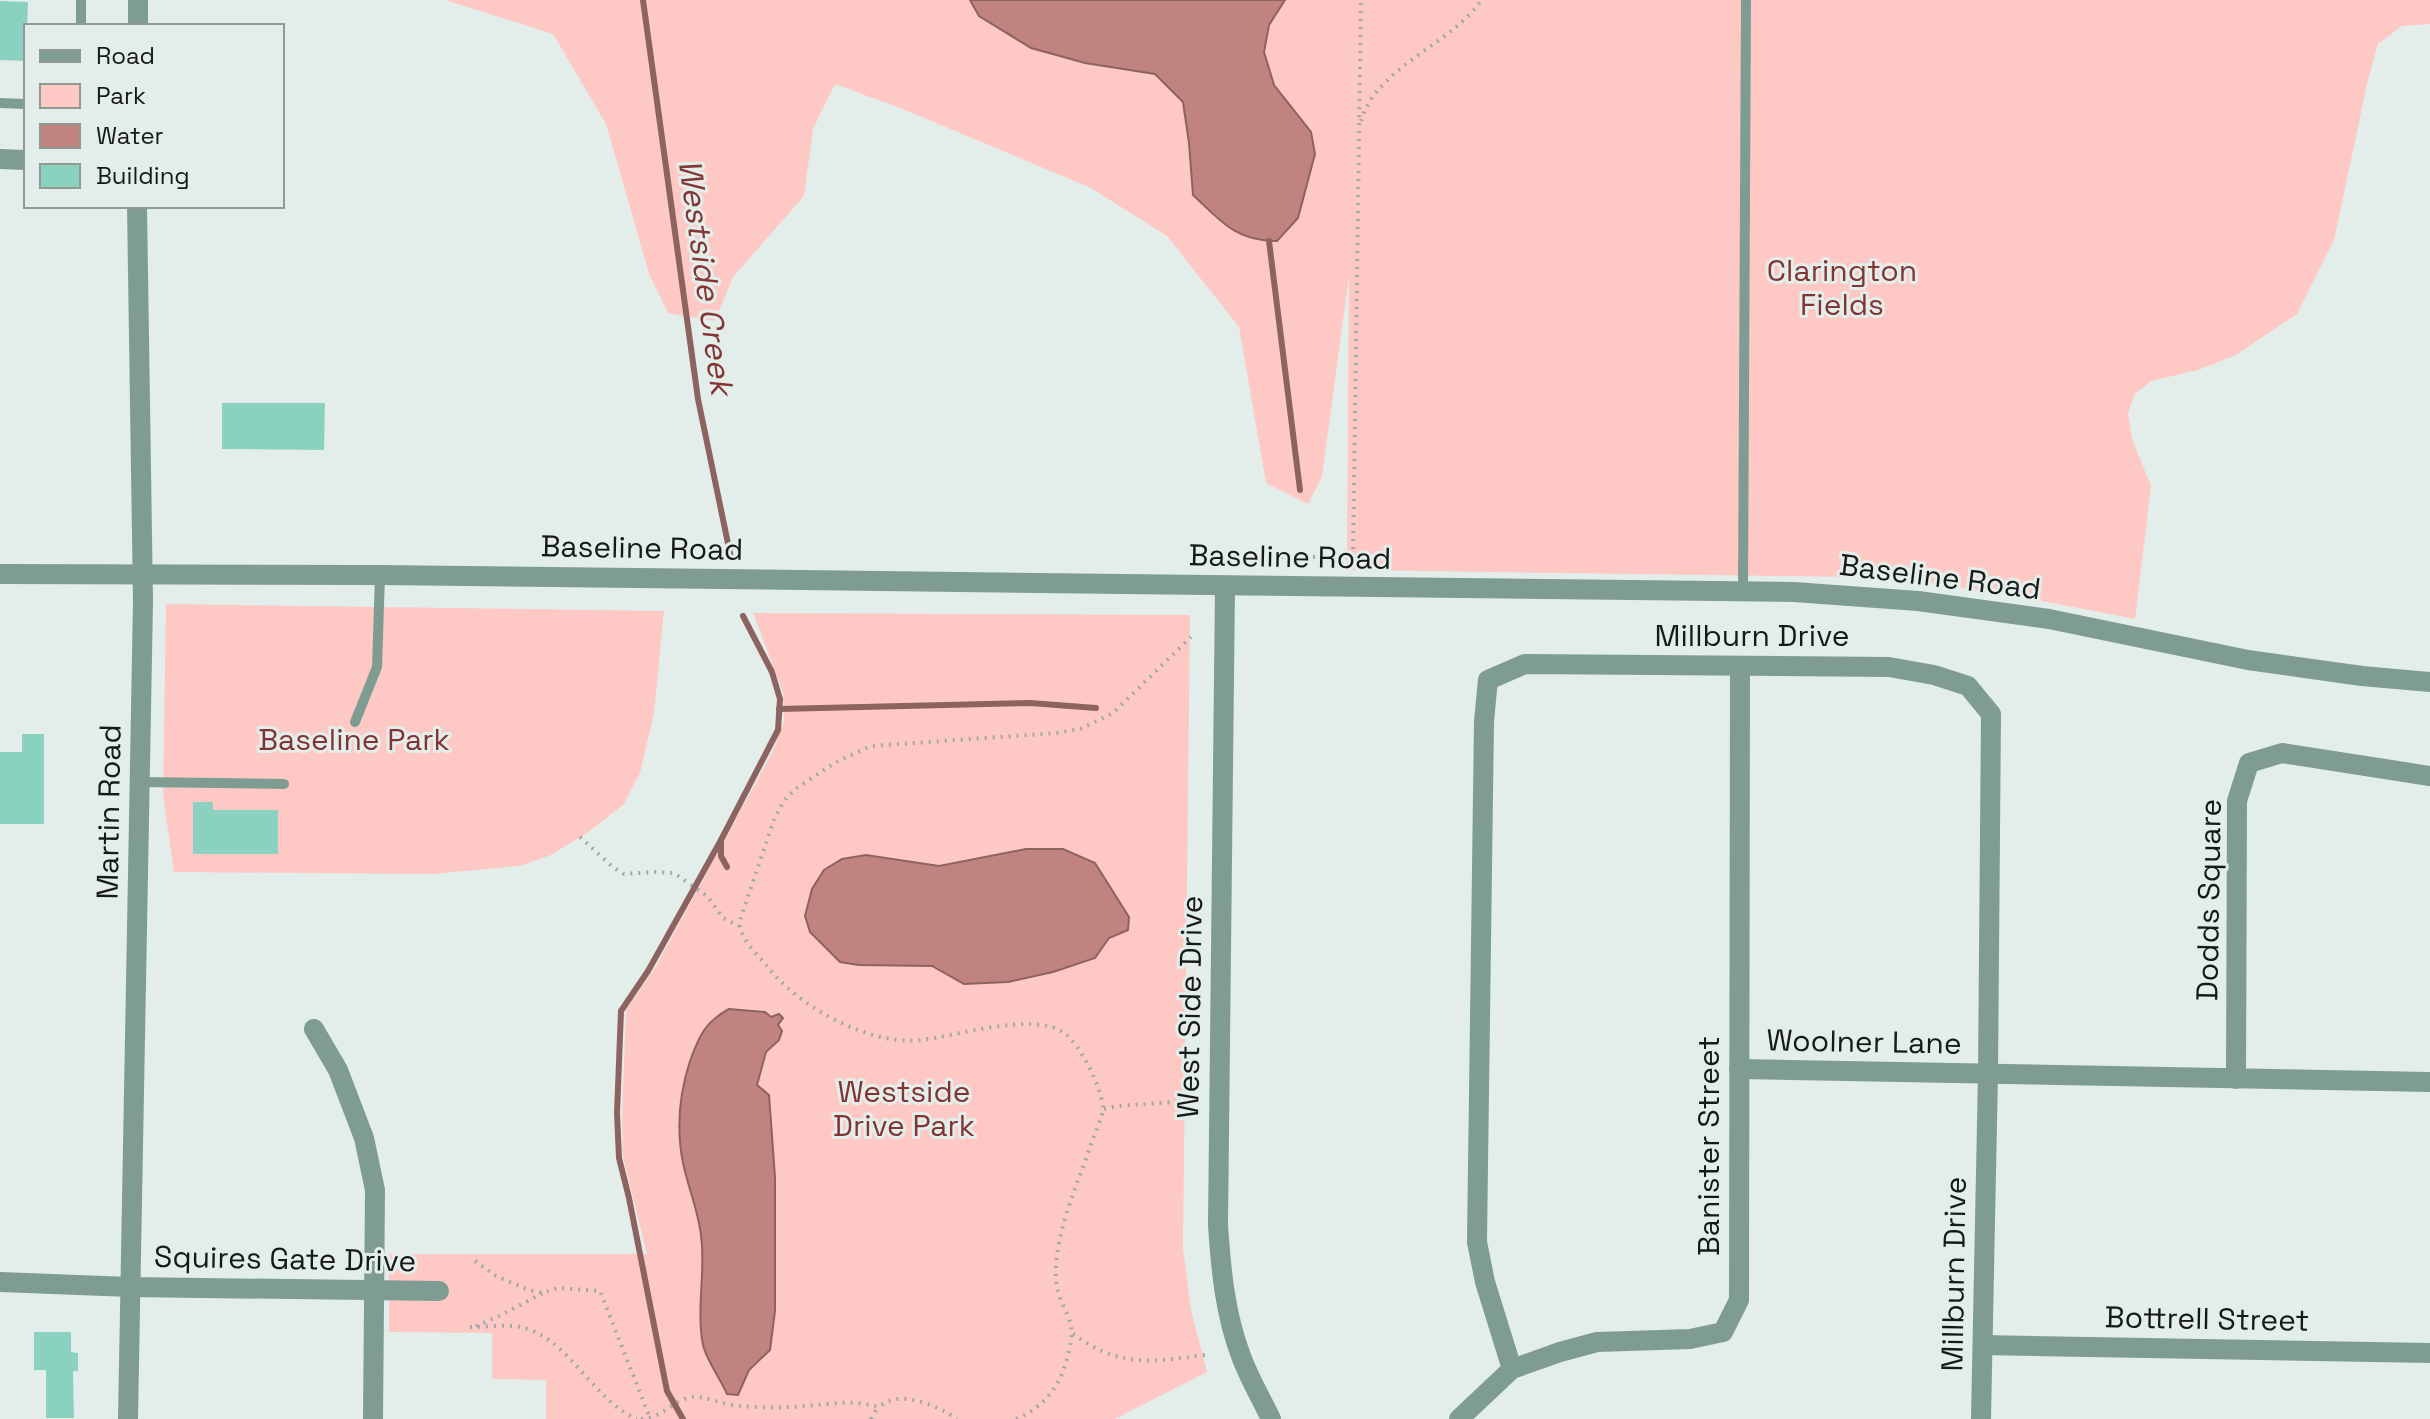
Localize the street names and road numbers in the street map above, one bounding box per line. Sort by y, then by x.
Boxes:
street label: Baseline Road [540,526,744,569]
street label: Baseline Road [1188,535,1392,578]
street label: Baseline Road [1837,545,2043,608]
street label: Millburn Drive [1655,616,1849,655]
street label: Martin Road [87,724,130,900]
street label: Dodds Square [2187,798,2230,1002]
street label: West Side Drive [1168,895,1211,1119]
street label: Woolner Lane [1766,1020,1962,1063]
street label: Banister Street [1689,1036,1728,1256]
street label: Millburn Drive [1932,1176,1975,1372]
street label: Squires Gate Drive [154,1237,416,1280]
street label: Bottrell Street [2104,1297,2310,1340]

